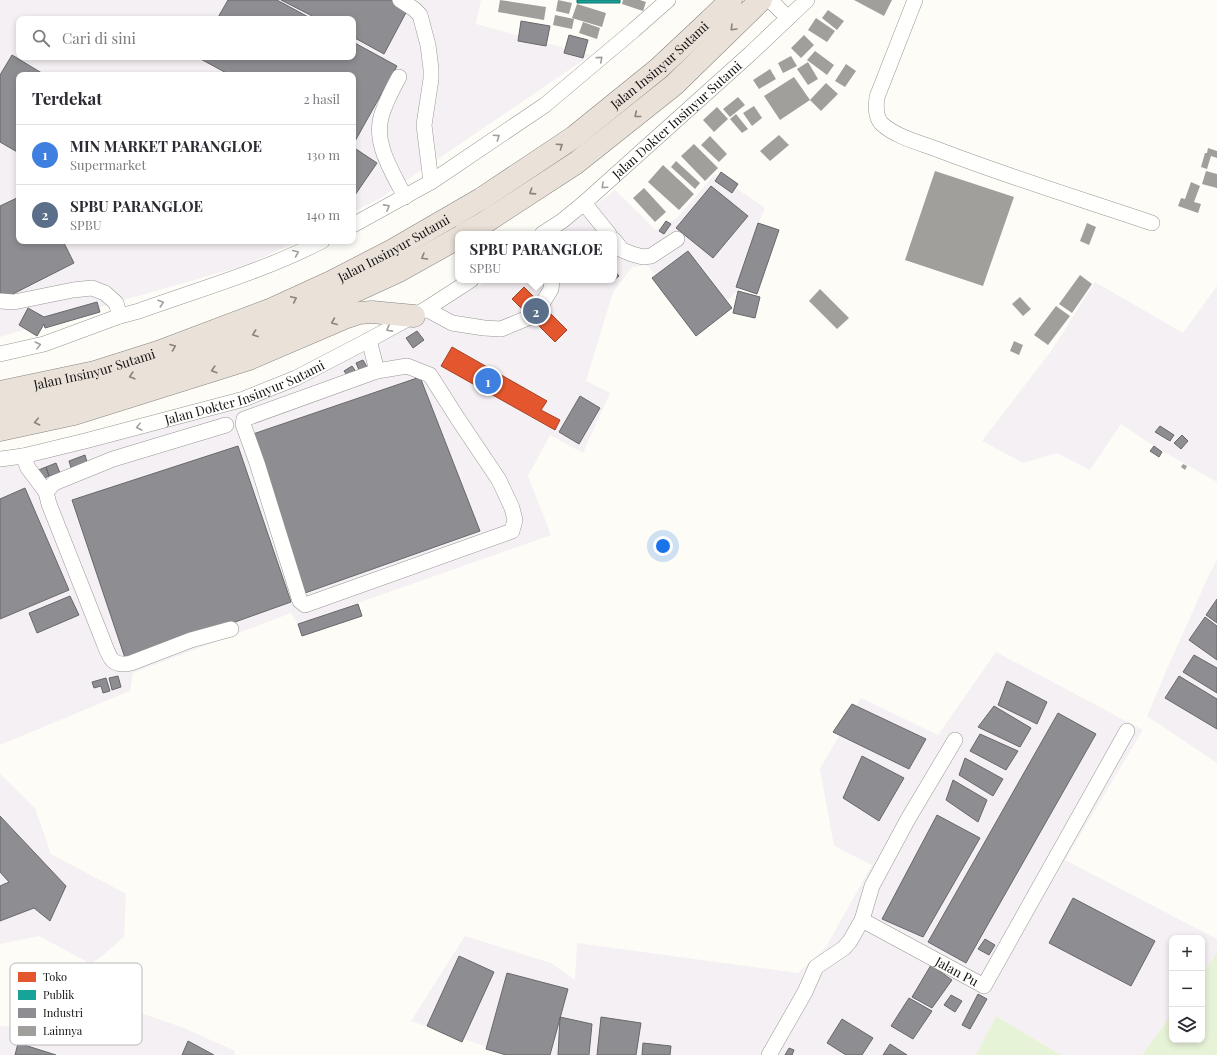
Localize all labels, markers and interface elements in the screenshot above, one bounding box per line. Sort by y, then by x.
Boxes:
search box [16,16,356,60]
street label: Jalan Insinyur Sutami [606,17,712,113]
one-way arrow [730,23,738,30]
icon: search [30,27,52,49]
text: Cari di sini [62,28,136,48]
one-way arrow [596,56,603,63]
street label: Jalan Dokter Insinyur Sutami [607,57,745,183]
text: Terdekat [32,87,102,109]
text: 2 hasil [303,90,340,107]
one-way arrow [635,110,642,117]
one-way arrow [493,134,500,142]
text: MIN MARKET PARANGLOE [70,136,262,156]
one-way arrow [556,143,563,151]
text: 1 [43,146,47,163]
text: 130 m [307,146,340,163]
text: Supermarket [70,156,146,173]
one-way arrow [601,181,608,188]
one-way arrow [530,187,537,194]
text: SPBU PARANGLOE [70,196,203,216]
one-way arrow [383,204,390,211]
text: 2 [42,206,48,223]
text: 140 m [306,206,340,223]
street label: Jalan Insinyur Sutami [334,210,452,286]
text: SPBU [70,216,102,233]
popup [455,231,617,283]
text: SPBU PARANGLOE [470,239,602,259]
one-way arrow [291,250,299,258]
one-way arrow [421,252,428,259]
text: SPBU [470,259,501,276]
one-way arrow [289,296,297,304]
pin: 2 [523,296,549,326]
one-way arrow [157,300,164,308]
one-way arrow [331,318,338,326]
one-way arrow [386,325,394,332]
one-way arrow [252,330,259,338]
one-way arrow [34,341,41,350]
one-way arrow [169,343,176,351]
street label: Jalan Insinyur Sutami [31,344,157,393]
street label: Jalan Dokter Insinyur Sutami [162,356,327,428]
one-way arrow [210,365,217,374]
pin: 1 [475,366,501,396]
one-way arrow [129,371,136,380]
one-way arrow [34,417,40,426]
one-way arrow [136,422,143,431]
your location [653,536,673,556]
map controls [1169,935,1205,1043]
button: + [1169,935,1205,971]
street label: Jalan Pu [932,952,982,990]
legend [10,963,142,1045]
text: Toko [43,969,67,984]
button: − [1169,971,1205,1007]
text: Publik [43,987,74,1002]
text: Industri [43,1005,83,1020]
button: layers [1169,1007,1205,1043]
text: Lainnya [43,1023,83,1038]

